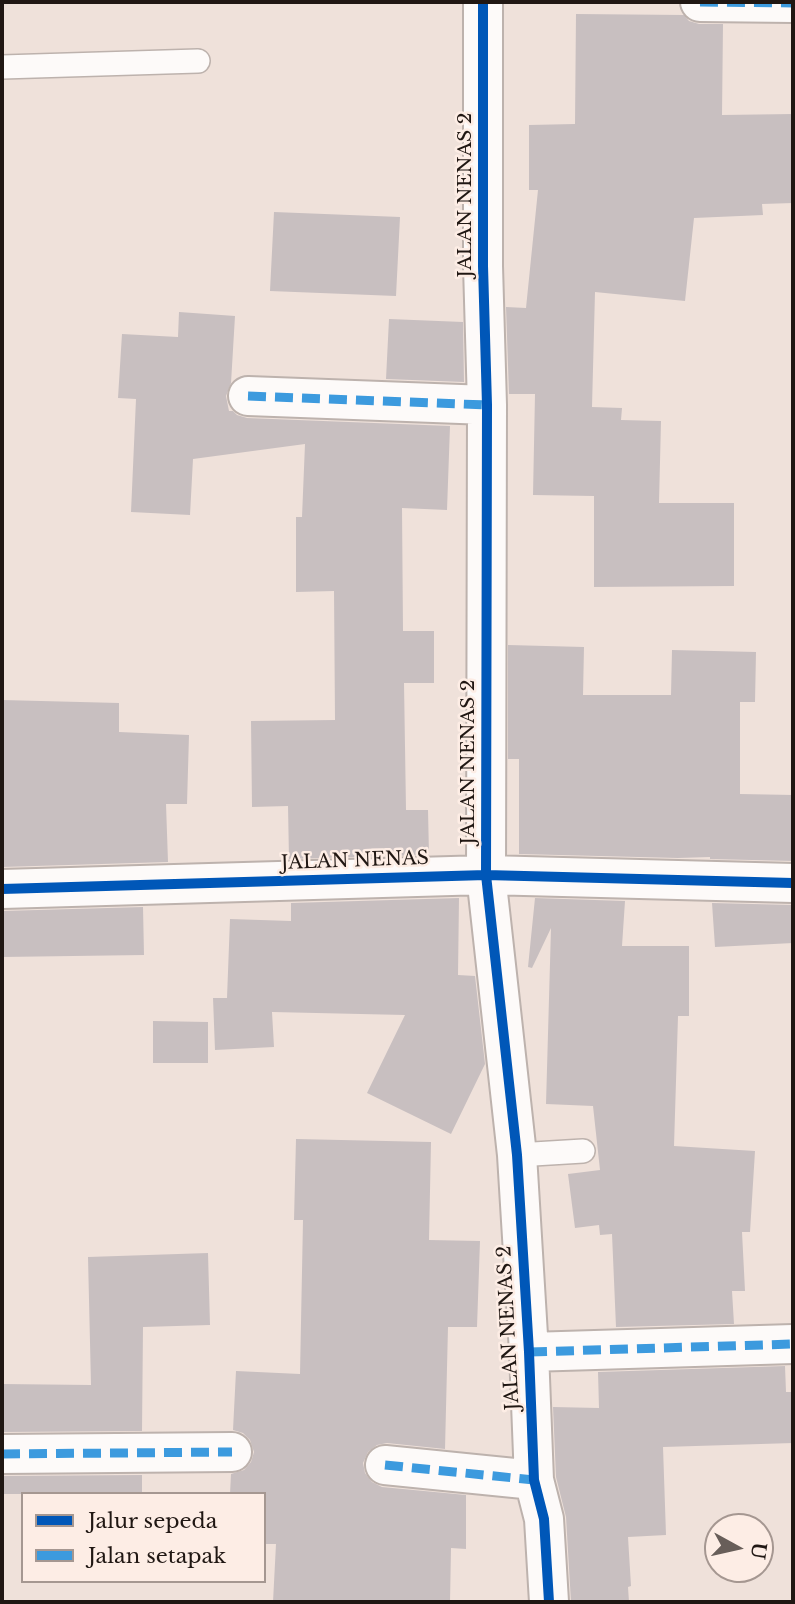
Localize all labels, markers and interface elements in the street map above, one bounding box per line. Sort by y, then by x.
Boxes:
street label: JALAN NENAS 2 [455,113,477,277]
street label: JALAN NENAS 2 [458,680,480,844]
street label: JALAN NENAS [281,847,429,875]
street label: JALAN NENAS 2 [493,1245,525,1411]
legend [21,1492,266,1583]
text: Jalur sepeda [88,1508,217,1534]
north arrow [704,1513,774,1583]
text: U [746,1541,771,1561]
text: Jalan setapak [88,1543,226,1569]

